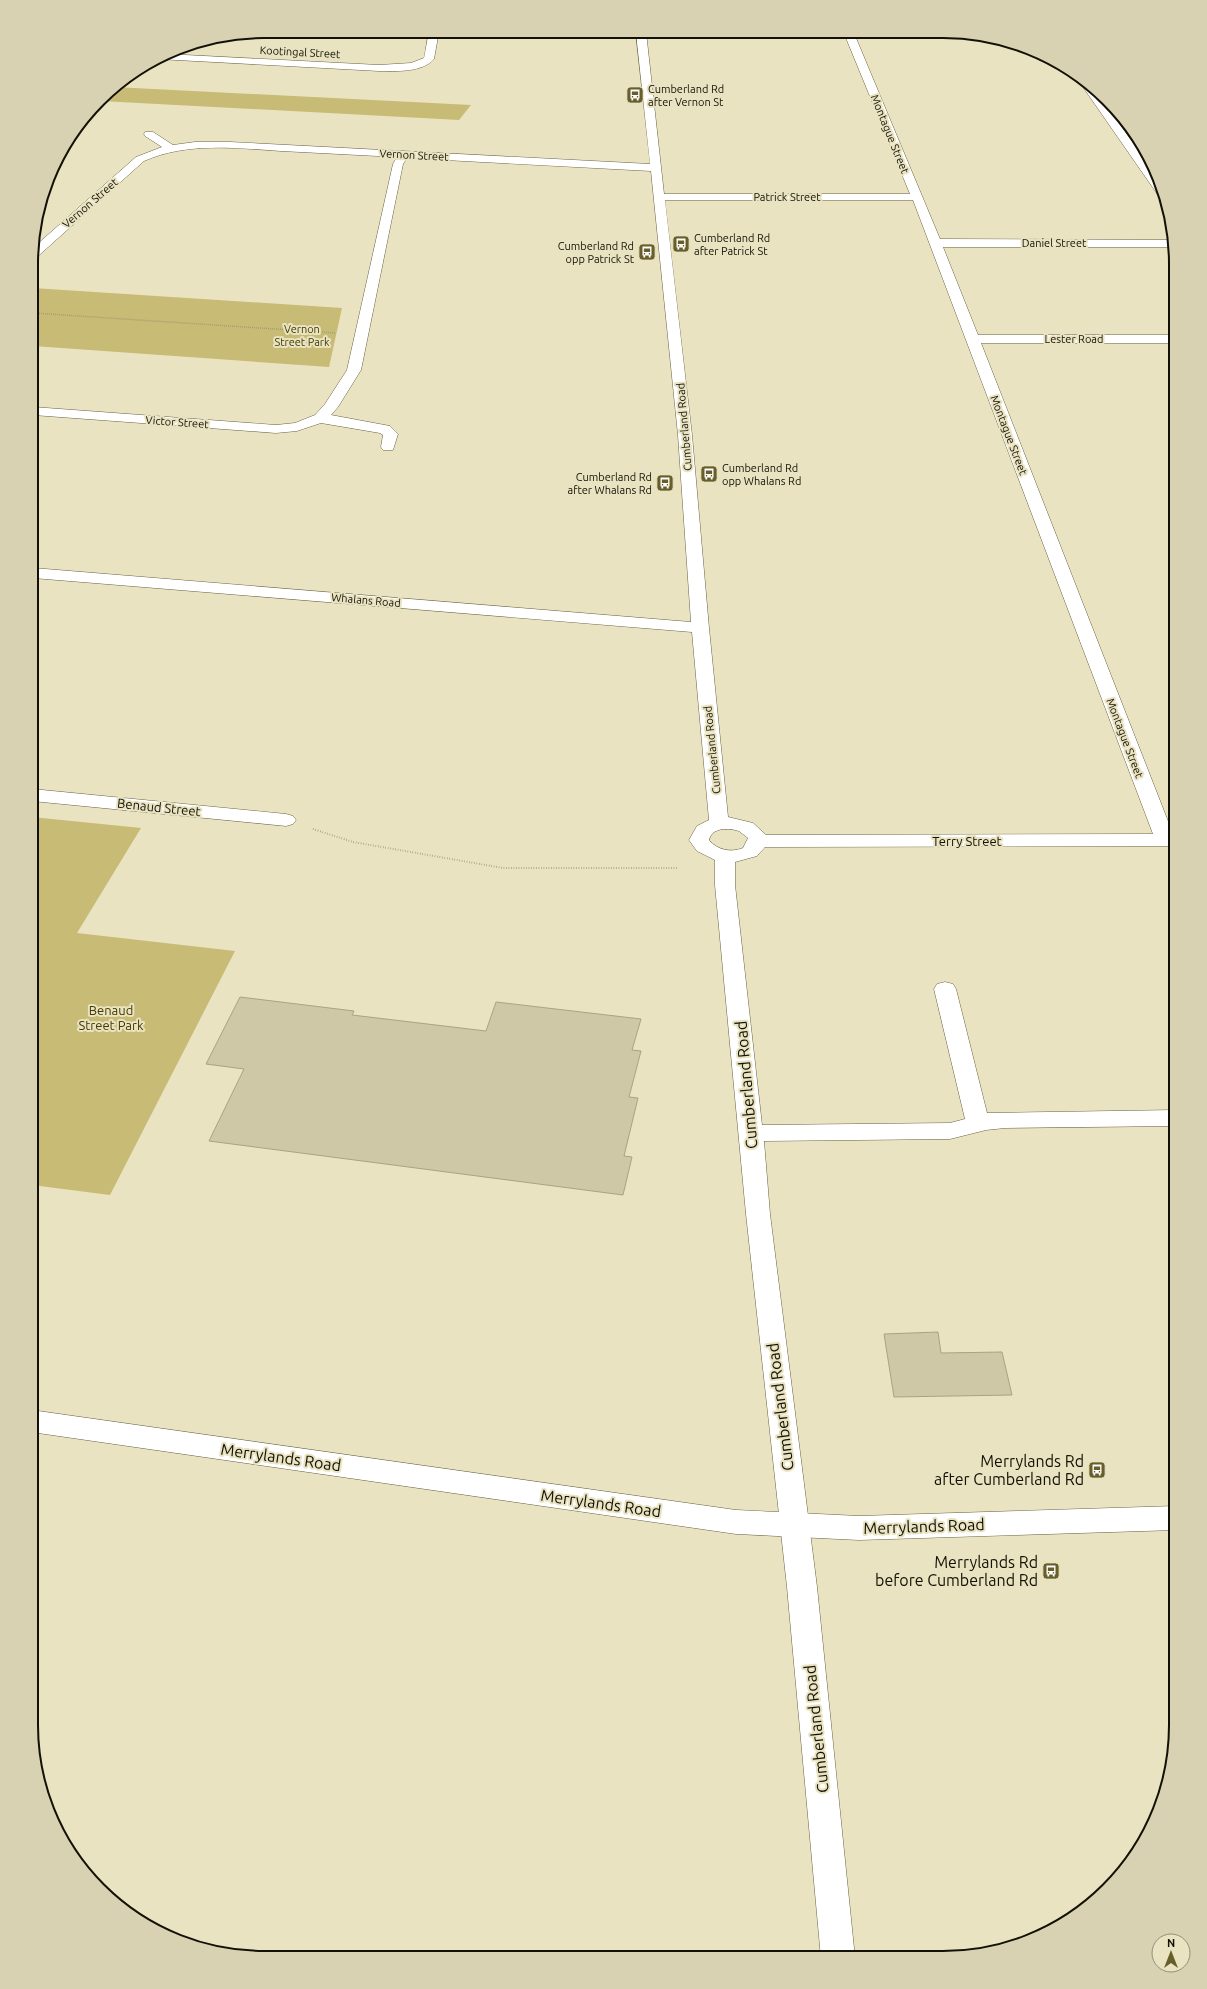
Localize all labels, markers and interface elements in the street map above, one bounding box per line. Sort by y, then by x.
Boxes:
street label: Kootingal Street [259,44,341,60]
place label: Cumberland Rd after Vernon St [648,83,724,108]
bus stop icon: Cumberland Rd after Vernon St [625,85,645,105]
street label: Montague Street [869,93,912,176]
street label: Vernon Street [379,147,449,163]
street label: Vernon Street [60,175,121,230]
street label: Patrick Street [753,191,821,203]
place label: Cumberland Rd after Patrick St [694,232,770,257]
bus stop icon: Cumberland Rd after Patrick St [671,234,691,254]
street label: Daniel Street [1022,237,1087,249]
place label: Cumberland Rd opp Patrick St [558,240,635,265]
bus stop icon: Cumberland Rd opp Patrick St [637,242,657,262]
park label: Vernon Street Park [274,323,330,348]
street label: Lester Road [1045,333,1103,345]
street label: Cumberland Road [674,383,694,471]
street label: Montague Street [988,394,1030,477]
street label: Victor Street [145,414,210,430]
place label: Cumberland Rd opp Whalans Rd [722,462,801,487]
bus stop icon: Cumberland Rd opp Whalans Rd [699,464,719,484]
place label: Cumberland Rd after Whalans Rd [568,471,652,496]
bus stop icon: Cumberland Rd after Whalans Rd [655,473,675,493]
street label: Whalans Road [331,591,401,609]
street label: Montague Street [1104,697,1146,780]
street label: Cumberland Road [701,705,723,795]
street label: Benaud Street [117,796,201,818]
street label: Terry Street [932,834,1002,848]
park label: Benaud Street Park [78,1003,144,1032]
street label: Cumberland Road [731,1020,761,1150]
street label: Cumberland Road [763,1342,797,1472]
street label: Merrylands Road [220,1440,342,1474]
place label: Merrylands Rd after Cumberland Rd [934,1452,1084,1488]
bus stop icon: Merrylands Rd after Cumberland Rd [1087,1460,1107,1480]
street label: Merrylands Road [540,1486,662,1520]
street label: Merrylands Road [863,1515,985,1537]
place label: Merrylands Rd before Cumberland Rd [875,1553,1038,1589]
bus stop icon: Merrylands Rd before Cumberland Rd [1041,1561,1061,1581]
street label: Cumberland Road [800,1664,832,1794]
north arrow [1151,1933,1191,1973]
text: N [1167,1937,1175,1949]

